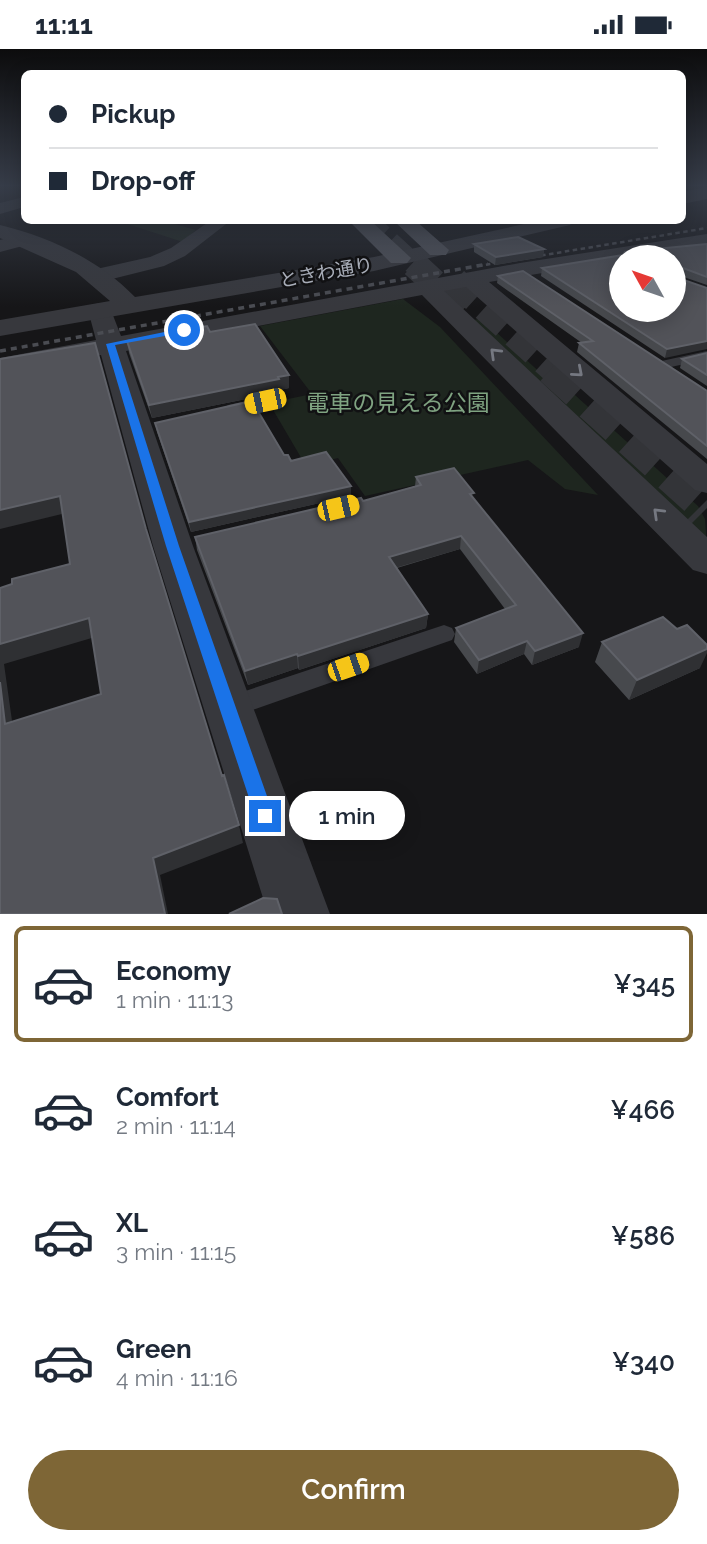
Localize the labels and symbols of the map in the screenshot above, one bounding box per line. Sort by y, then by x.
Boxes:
north arrow [609,245,686,322]
street label: ときわ通り [277,253,375,291]
route start [168,314,200,346]
one-way arrow [491,349,504,362]
one-way arrow [570,364,583,376]
car [243,386,288,416]
park label: 電車の見える公園 [306,389,490,416]
car [316,493,361,523]
one-way arrow [653,508,666,521]
car [325,650,372,684]
callout: 1 min [290,791,405,841]
route end [249,800,281,832]

